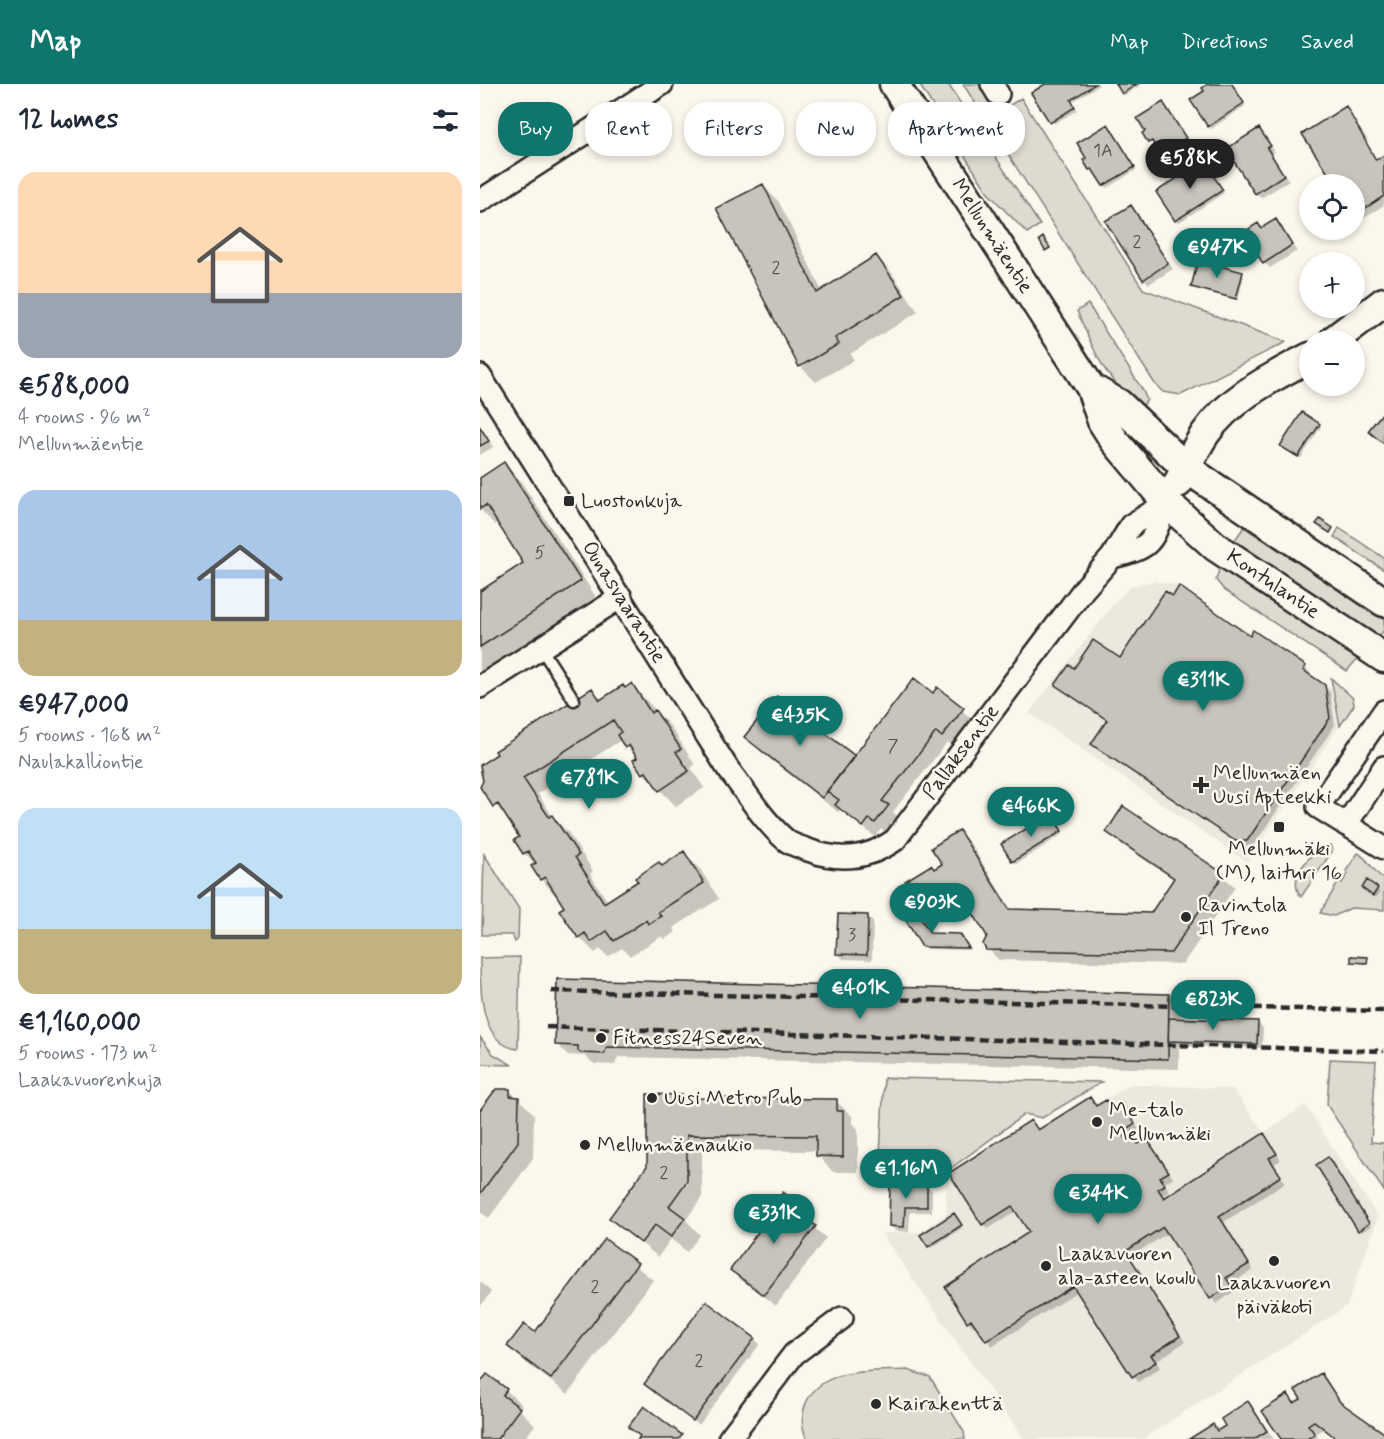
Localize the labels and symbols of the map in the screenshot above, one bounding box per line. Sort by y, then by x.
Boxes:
house number: 1A [1093,139,1113,163]
pin: €588K [1148,139,1232,190]
street label: Mellunmäentie [944,173,1040,299]
pin: €947K [1175,228,1259,279]
house number: 2 [1133,230,1142,254]
house number: 2 [772,256,781,280]
place label: Luostonkuja [581,487,682,515]
marker: Luostonkuja [562,494,576,508]
street label: Ounasvaarantie [575,536,673,668]
house number: 5 [535,541,546,565]
street label: Kontulantie [1221,542,1325,626]
pin: €311K [1161,661,1245,712]
pin: €435K [758,696,842,747]
street label: Pallaksentie [916,699,1006,805]
house number: 7 [888,734,899,758]
pin: €781K [547,759,631,810]
place label: Mellunmäen Uusi Apteekki [1213,759,1331,812]
marker: Mellunmäen Uusi Apteekki [1194,778,1208,792]
pin: €466K [989,787,1073,838]
marker: Mellunmäki (M), laituri 16 [1272,820,1286,834]
place label: Mellunmäki (M), laituri 16 [1216,835,1342,887]
pin: €903K [890,883,974,934]
place label: Ravintola Il Treno [1198,891,1287,943]
marker: Ravintola Il Treno [1179,910,1193,924]
house number: 3 [848,923,856,947]
pin: €401K [818,969,902,1020]
pin: €823K [1171,980,1255,1031]
place label: Fitness24Seven [613,1024,763,1052]
marker: Fitness24Seven [594,1031,608,1045]
place label: Uusi Metro Pub [664,1084,802,1112]
marker: Uusi Metro Pub [645,1091,659,1105]
place label: Me-talo Mellunmäki [1109,1096,1211,1148]
marker: Me-talo Mellunmäki [1090,1115,1104,1129]
place label: Mellunmäenaukio [597,1131,752,1159]
marker: Mellunmäenaukio [578,1138,592,1152]
pin: €1.16M [857,1149,955,1200]
house number: 2 [660,1161,669,1185]
pin: €344K [1056,1174,1140,1225]
pin: €331K [732,1194,816,1245]
place label: Laakavuoren ala-asteen koulu [1058,1240,1196,1292]
marker: Laakavuoren päiväkoti [1267,1254,1281,1268]
marker: Laakavuoren ala-asteen koulu [1039,1259,1053,1273]
place label: Laakavuoren päiväkoti [1217,1269,1331,1321]
house number: 2 [591,1275,600,1299]
house number: 2 [695,1349,704,1373]
place label: Kairakenttä [888,1390,1003,1418]
marker: Kairakenttä [869,1397,883,1411]

